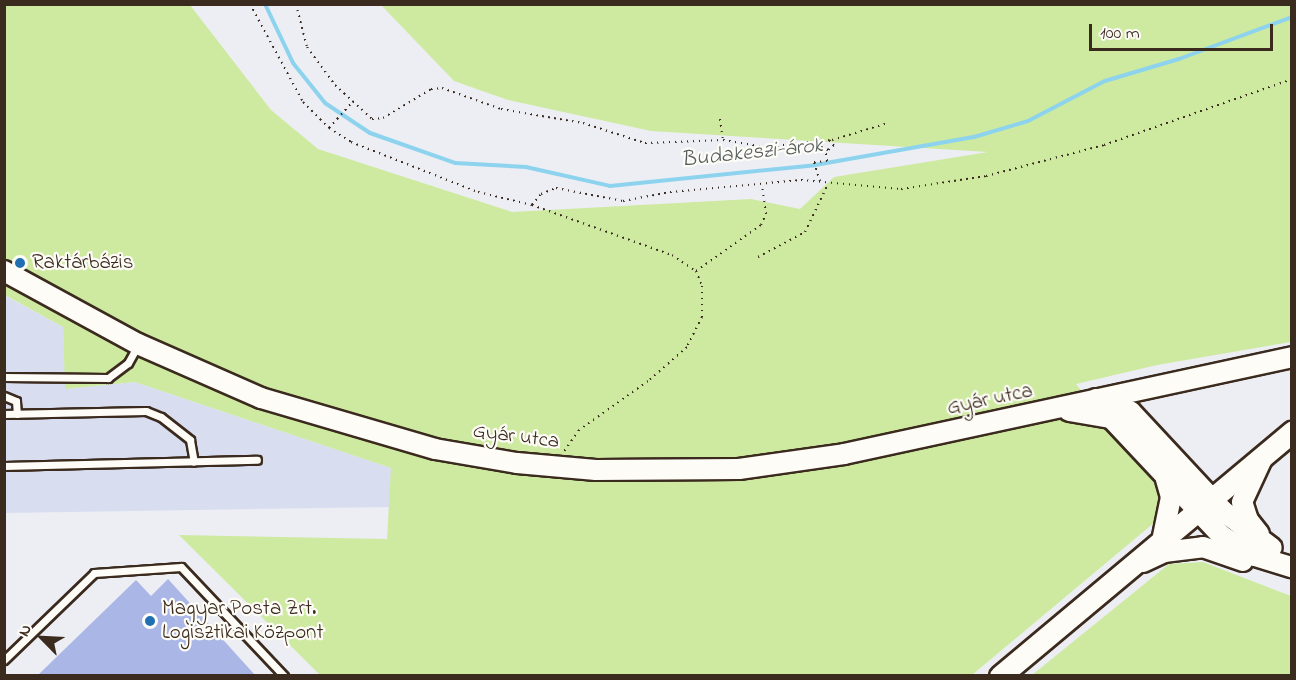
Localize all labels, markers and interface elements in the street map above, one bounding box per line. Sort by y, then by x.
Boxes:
scale bar [1092,12,1276,50]
text: 100 m [1100,21,1140,47]
water label: Budakeszi-árok [680,133,824,175]
place label: Raktárbázis [32,250,133,276]
marker: Raktárbázis [13,256,27,270]
street label: Gyár utca [945,379,1035,421]
street label: Gyár utca [471,419,561,455]
place label: Magyar Posta Zrt. Logisztikai Központ [162,596,323,646]
north arrow [12,608,72,668]
marker: Magyar Posta Zrt. Logisztikai Központ [143,614,157,628]
text: N [12,621,39,640]

